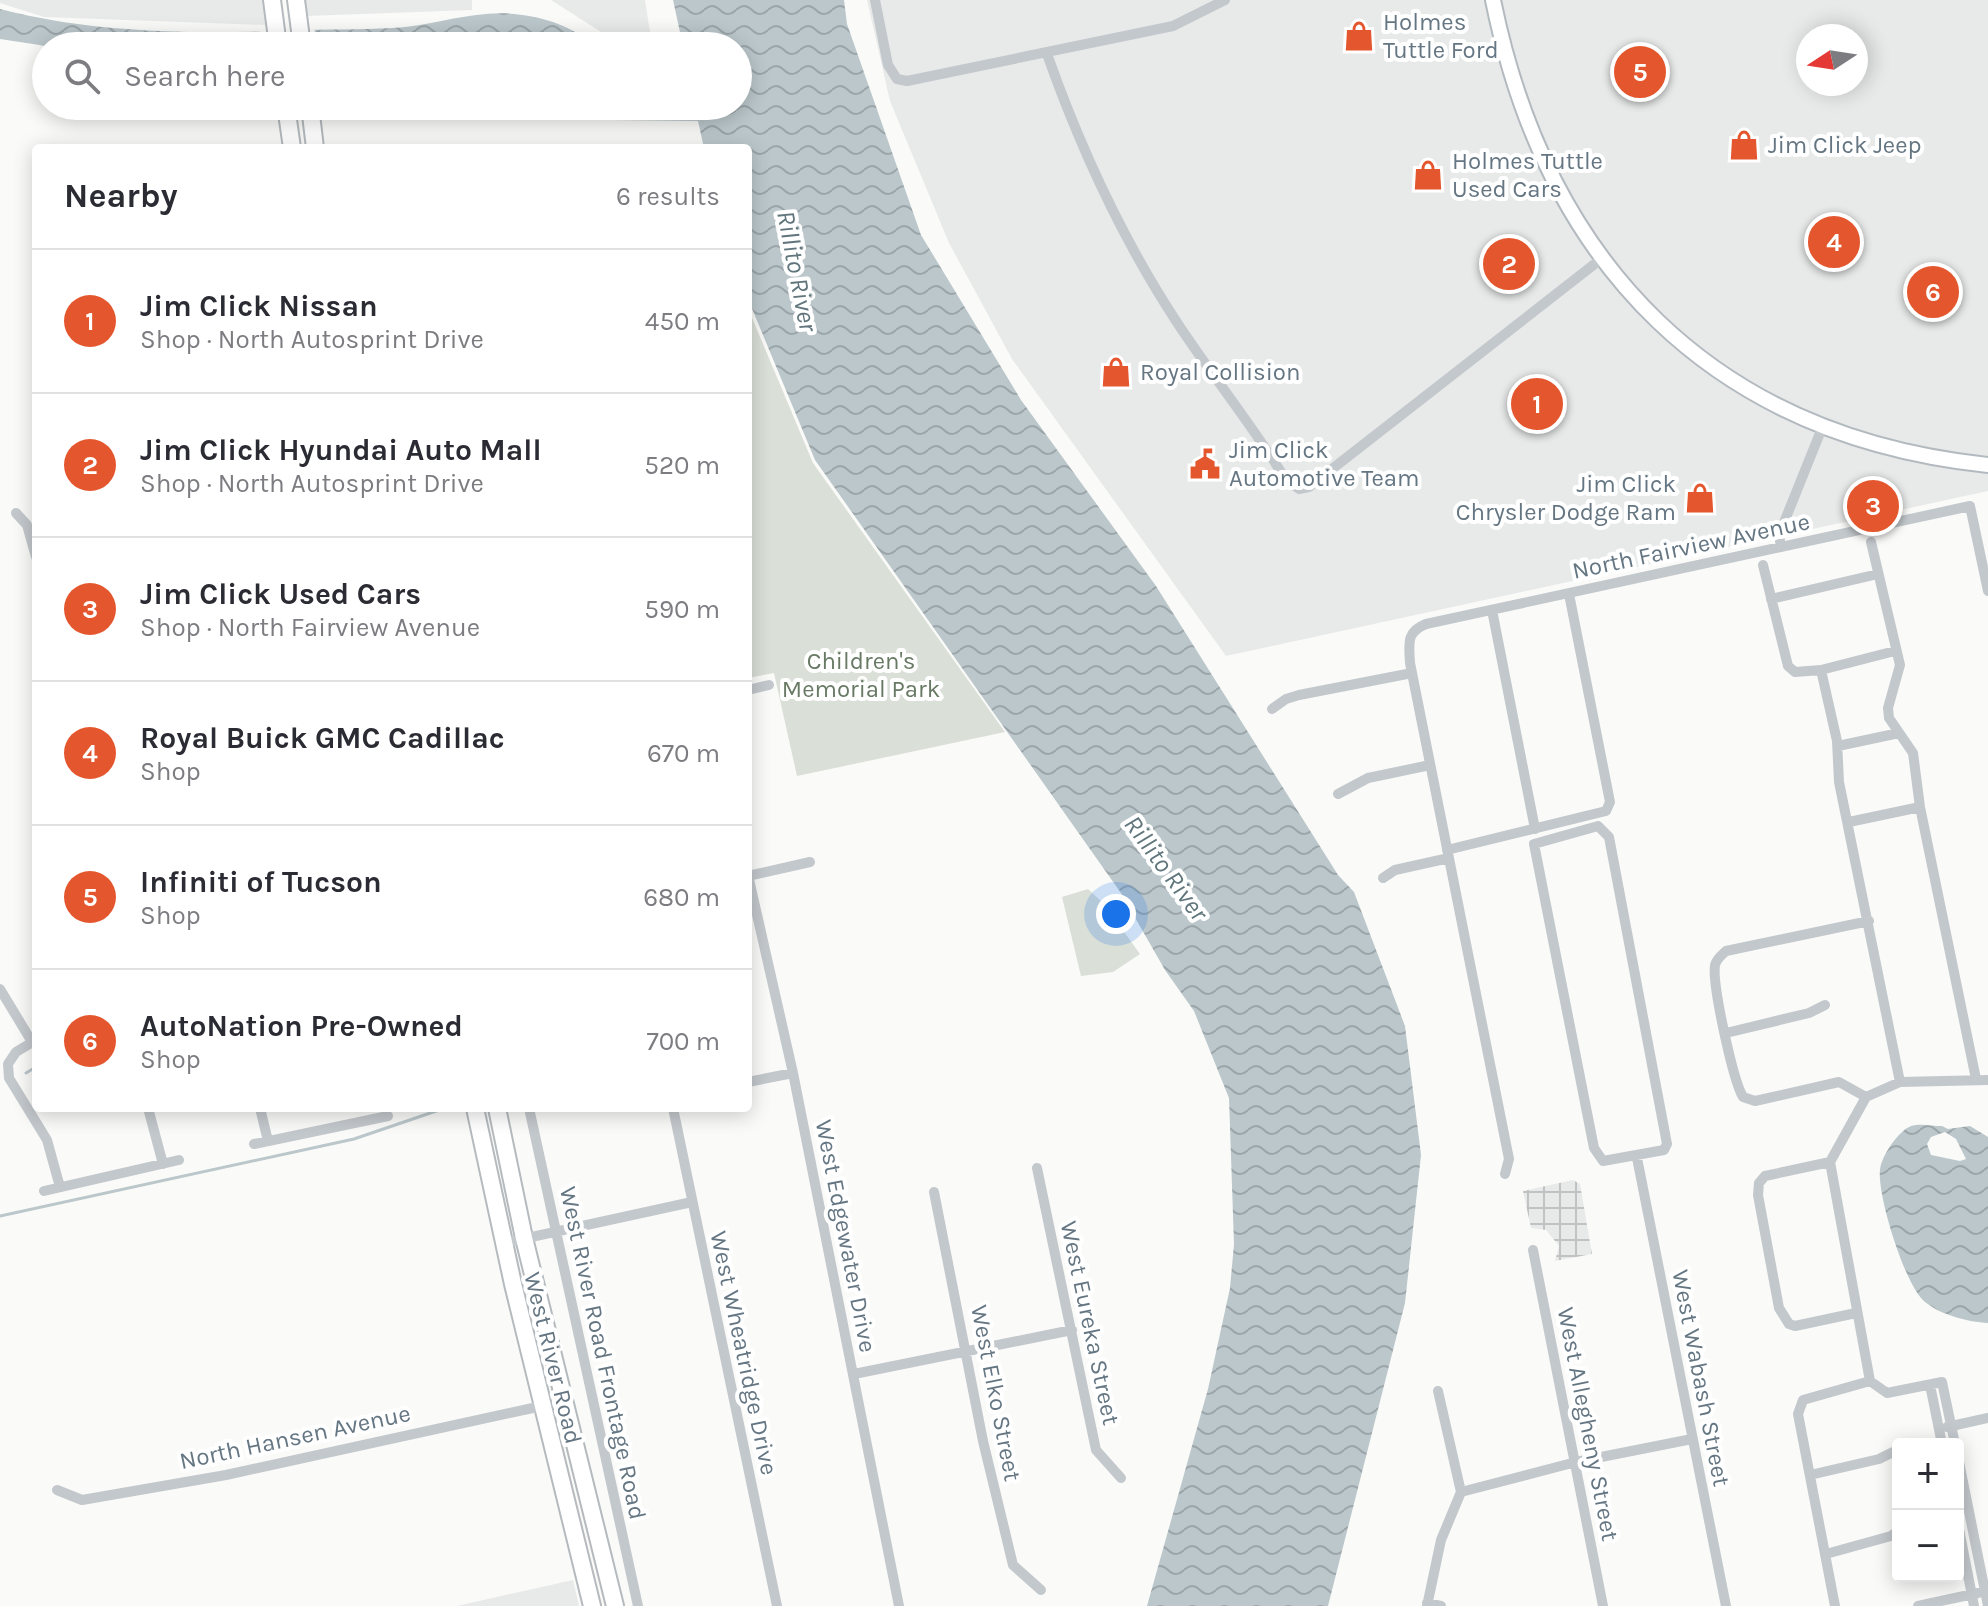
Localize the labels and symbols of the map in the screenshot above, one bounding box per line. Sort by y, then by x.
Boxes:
place label: Holmes Tuttle Ford [1383,8,1499,64]
shop icon: Holmes Tuttle Ford [1342,19,1376,53]
north arrow [1796,24,1868,96]
pin: 5 [1614,42,1666,102]
shop icon: Jim Click Jeep [1727,128,1761,162]
place label: Jim Click Jeep [1768,131,1922,159]
place label: Holmes Tuttle Used Cars [1452,147,1603,203]
shop icon: Holmes Tuttle Used Cars [1411,158,1445,192]
water label: Rillito River [770,208,824,335]
pin: 4 [1808,212,1860,272]
pin: 2 [1483,234,1535,294]
pin: 6 [1907,262,1959,322]
shop icon: Royal Collision [1099,355,1133,389]
place label: Royal Collision [1140,358,1300,386]
pin: 1 [1511,374,1563,434]
place label: Jim Click Automotive Team [1229,436,1420,492]
public building icon: Jim Click Automotive Team [1188,447,1222,481]
place label: Jim Click Chrysler Dodge Ram [1456,470,1676,526]
pin: 3 [1847,476,1899,536]
shop icon: Jim Click Chrysler Dodge Ram [1683,481,1717,515]
street label: North Fairview Avenue [1570,507,1812,585]
park label: Children's Memorial Park [782,647,940,703]
water label: Rillito River [1117,809,1215,928]
your location [1096,894,1136,934]
street label: West Edgewater Drive [810,1117,882,1355]
street label: West River Road Frontage Road [554,1184,652,1522]
street label: West Eureka Street [1055,1219,1125,1427]
street label: West Wheatridge Drive [704,1229,784,1477]
street label: West Wabash Street [1666,1267,1736,1489]
street label: West River Road [518,1269,588,1447]
street label: West Elko Street [965,1303,1027,1483]
street label: West Allegheny Street [1552,1305,1624,1543]
street label: North Hansen Avenue [177,1399,413,1475]

